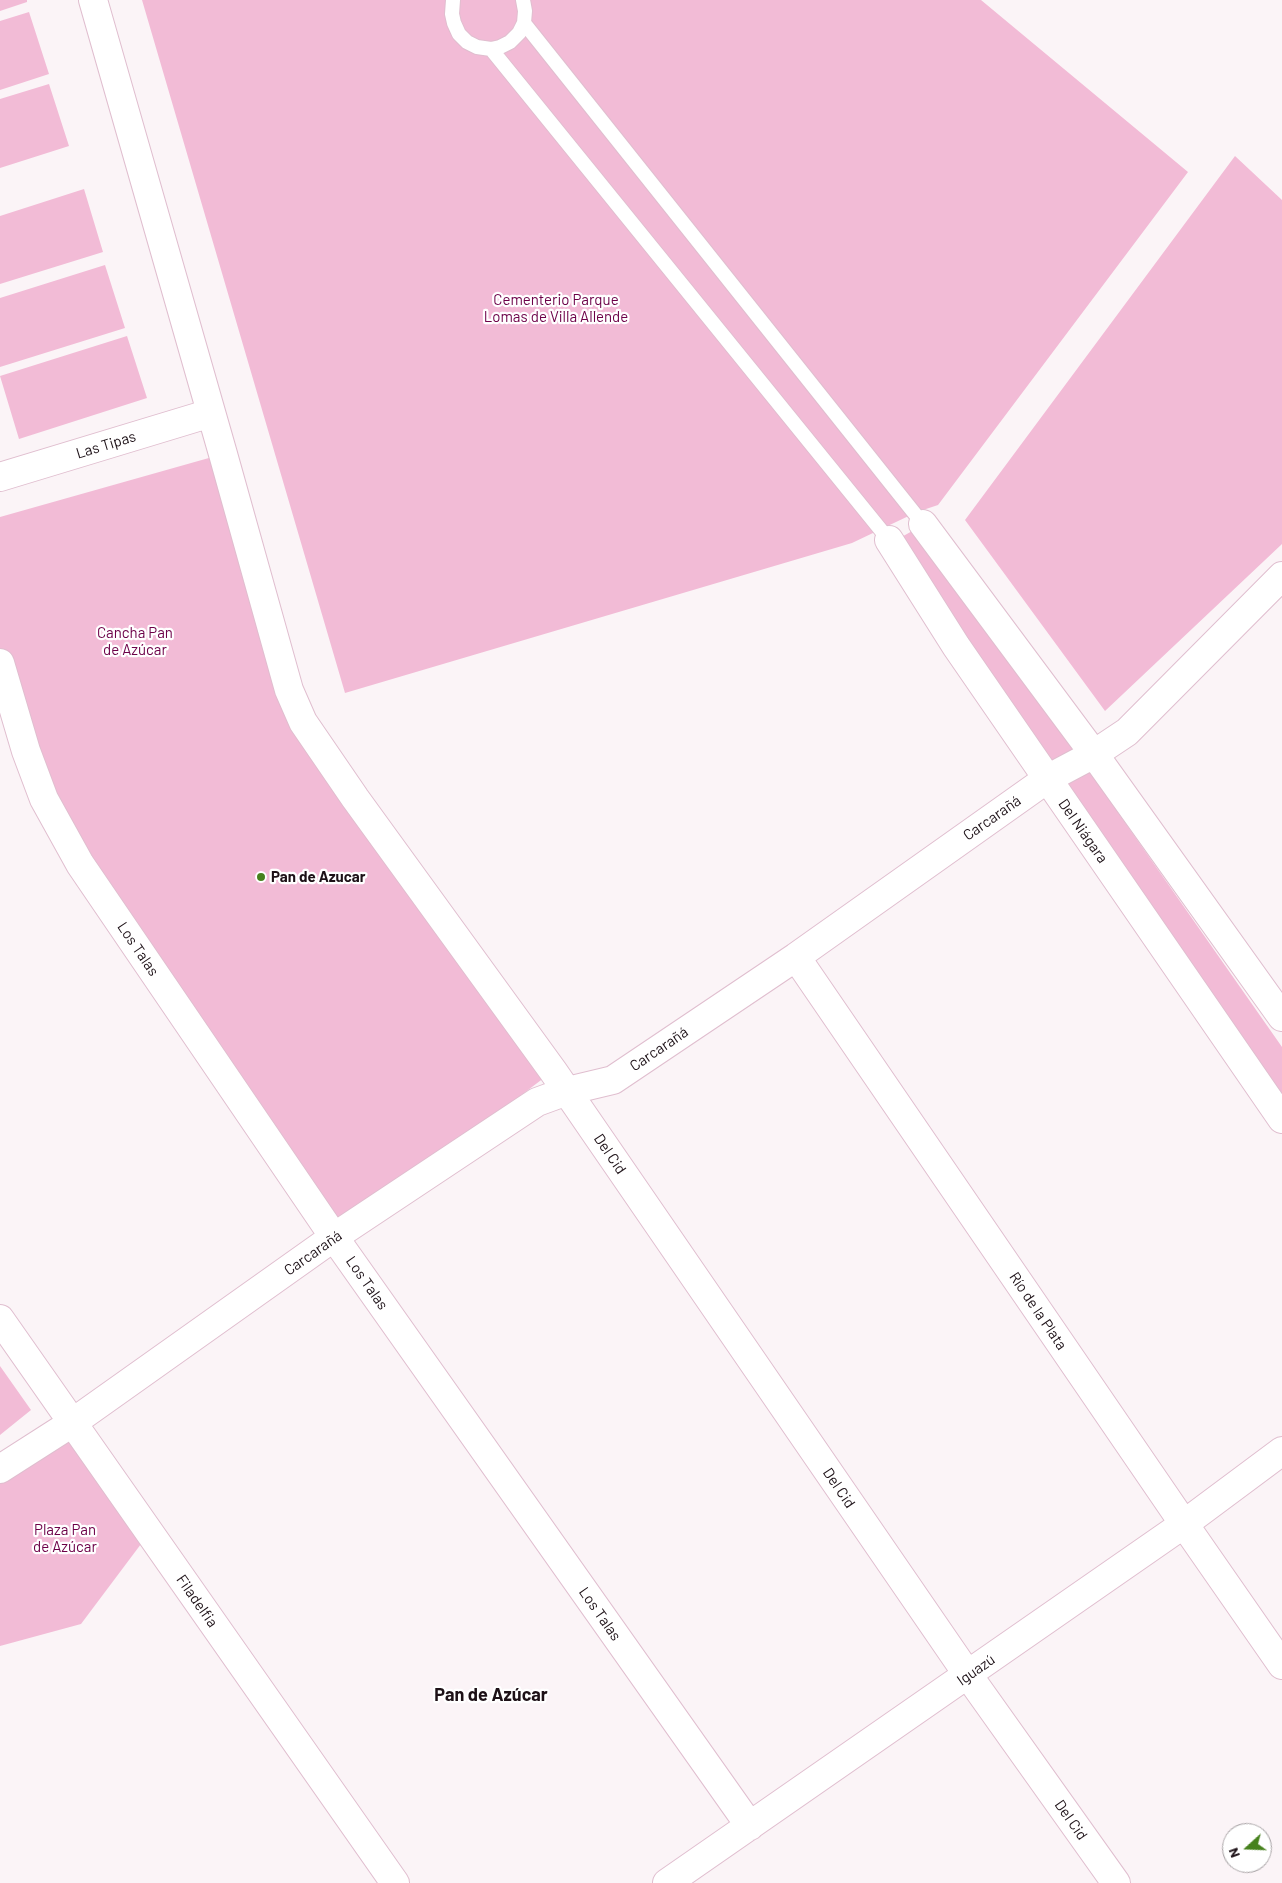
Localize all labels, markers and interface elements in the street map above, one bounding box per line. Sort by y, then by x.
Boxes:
park label: Cementerio Parque Lomas de Villa Allende [484,291,628,326]
street label: Las Tipas [74,427,138,463]
park label: Cancha Pan de Azúcar [97,624,173,659]
street label: Carcarañá [960,792,1024,844]
street label: Del Niágara [1054,795,1112,867]
place label: Pan de Azucar [271,868,366,886]
marker: Pan de Azucar [255,871,267,883]
street label: Los Talas [113,919,163,979]
street label: Carcarañá [626,1023,692,1075]
street label: Del Cid [590,1130,630,1178]
street label: Carcarañá [281,1227,345,1279]
street label: Los Talas [342,1253,392,1313]
street label: Río de la Plata [1005,1269,1071,1353]
street label: Del Cid [819,1464,859,1512]
park label: Plaza Pan de Azúcar [33,1521,97,1556]
street label: Filadelfia [172,1571,222,1631]
street label: Los Talas [575,1584,625,1644]
street label: Iguazú [953,1650,999,1690]
district label: Pan de Azúcar [434,1684,548,1706]
street label: Del Cid [1051,1796,1091,1844]
north arrow [1222,1823,1272,1873]
text: N [1224,1846,1243,1860]

